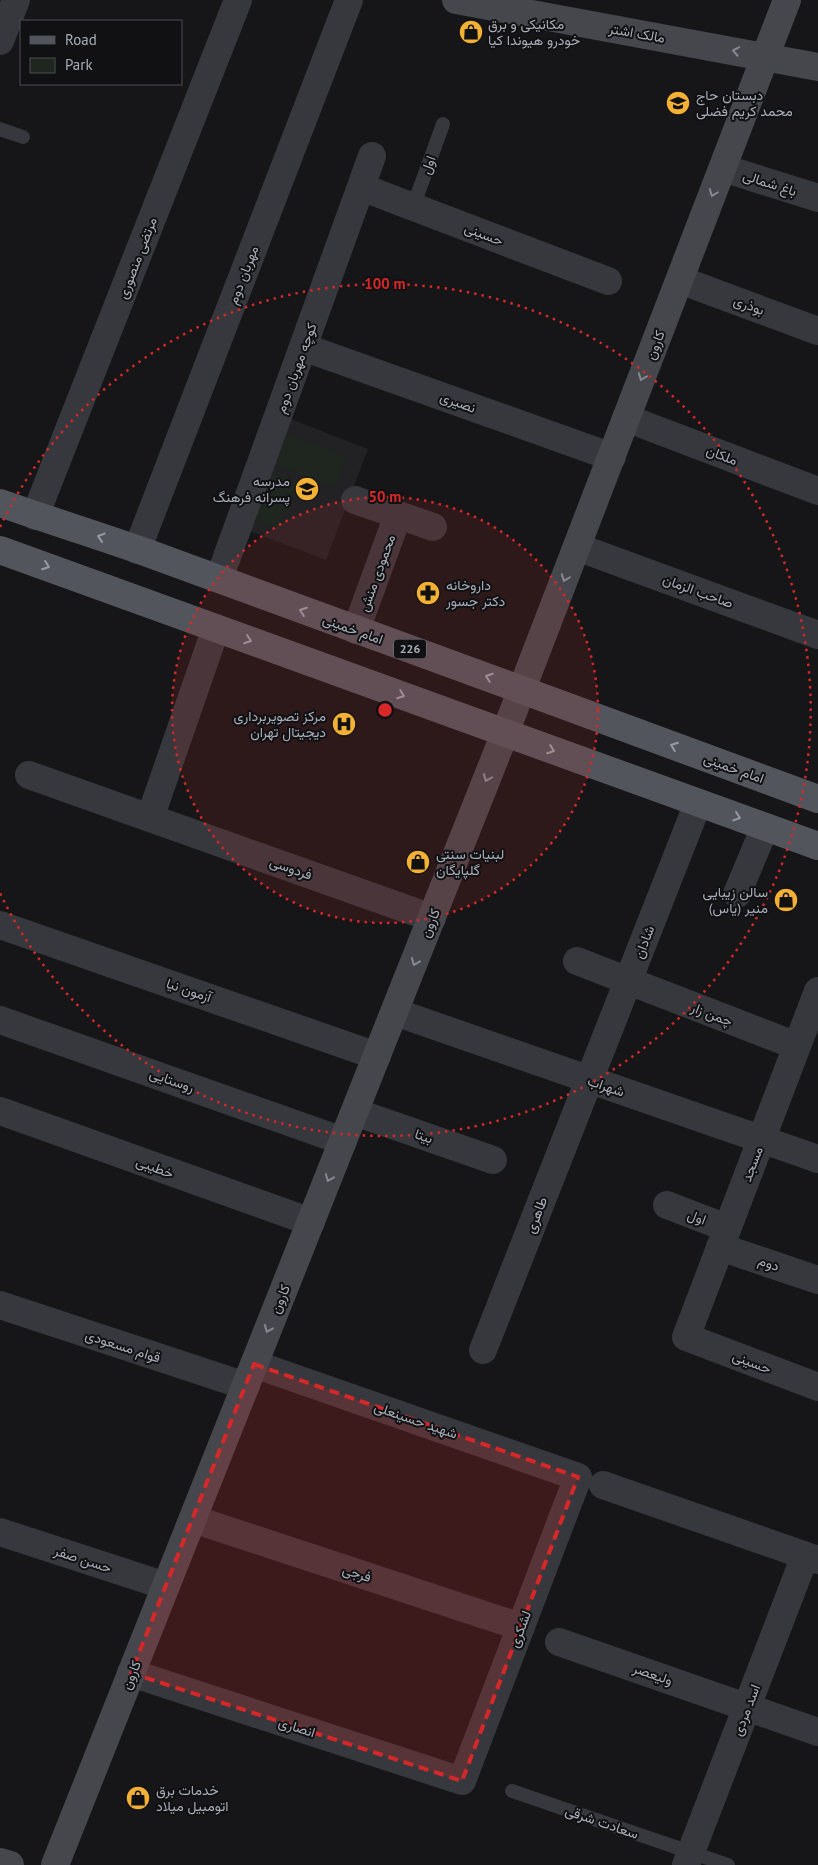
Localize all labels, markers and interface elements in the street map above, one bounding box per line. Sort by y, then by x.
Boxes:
place label: مکانیکی و برق خودرو هیوندا کیا [488,15,580,49]
shop icon: مکانیکی و برق خودرو هیوندا کیا [458,19,484,45]
street label: مالک اشتر [606,19,667,47]
legend [20,20,182,85]
text: Road [65,30,97,49]
one-way arrow [731,46,740,57]
text: Park [65,55,93,74]
place label: دبستان حاج محمد کریم فضلی [696,86,793,120]
school or university icon: دبستان حاج محمد کریم فضلی [665,90,691,116]
street label: اول [416,153,441,177]
street label: باغ شمالی [740,166,799,202]
one-way arrow [709,188,719,196]
street label: مرتضی منصوری [113,215,161,301]
street label: حسینی [462,218,506,250]
street label: مهربان دوم [224,243,262,307]
text: 100 m [364,274,406,293]
street label: بوذری [731,291,767,319]
street label: کوچه مهربان دوم [271,320,322,416]
street label: کارون [641,328,669,362]
one-way arrow [638,372,649,381]
street label: نصیری [438,387,478,417]
street label: ملکان [704,441,740,469]
place label: مدرسه پسرانه فرهنگ [213,472,290,507]
school or university icon: مدرسه پسرانه فرهنگ [294,476,320,502]
text: 50 m [369,487,401,506]
street label: محمودی منش [355,532,399,614]
one-way arrow [97,533,105,543]
one-way arrow [41,560,50,570]
street label: صاحب الزمان [660,570,736,612]
one-way arrow [561,573,571,581]
place label: داروخانه دکتر جسور [445,576,505,610]
pharmacy icon: داروخانه دکتر جسور [415,580,441,606]
one-way arrow [299,607,308,617]
street label: امام خمینی [320,610,386,648]
one-way arrow [243,634,252,644]
road number: 226 [394,640,426,659]
one-way arrow [485,673,493,683]
one-way arrow [396,689,404,699]
centre of rings [376,701,394,719]
place label: مرکز تصویربرداری دیجیتال تهران [234,707,326,742]
hospital icon: مرکز تصویربرداری دیجیتال تهران [331,711,357,737]
one-way arrow [670,742,679,752]
one-way arrow [546,744,555,754]
street label: امام خمینی [701,749,767,787]
one-way arrow [483,773,494,782]
one-way arrow [732,811,741,821]
place label: لبنیات سنتی گلپایگان [436,845,504,880]
shop icon: لبنیات سنتی گلپایگان [405,849,431,875]
street label: فردوسی [267,852,315,884]
place label: سالن زیبایی منیر (یاس) [702,883,768,917]
shop icon: سالن زیبایی منیر (یاس) [773,887,799,913]
street label: کارون [416,906,444,940]
street label: شادان [629,923,659,961]
one-way arrow [410,957,420,965]
street label: آزمون نیا [164,974,216,1007]
street label: چمن زار [687,998,735,1031]
street label: روستایی [147,1064,197,1096]
street label: شهراب [585,1071,627,1101]
street label: بیتا [412,1125,436,1147]
street label: مسجد [737,1144,767,1184]
street label: خطیبی [134,1152,176,1182]
one-way arrow [324,1173,334,1181]
street label: طاهری [521,1194,551,1236]
street label: اول [685,1205,709,1230]
street label: دوم [756,1251,782,1275]
street label: کارون [266,1282,294,1316]
one-way arrow [264,1324,274,1332]
street label: قوام مسعودی [83,1325,163,1367]
street label: حسینی [730,1346,774,1378]
street label: شهید حسینعلی [372,1397,460,1443]
street label: حسن صفر [51,1541,114,1577]
street label: فرجی [340,1560,374,1586]
street label: لشکری [505,1608,535,1650]
street label: کارون [117,1658,145,1692]
street label: ولیعصر [630,1659,675,1689]
street label: اسد مردی [728,1682,764,1738]
street label: انصاری [276,1713,318,1741]
place label: خدمات برق اتومبیل میلاد [156,1781,228,1815]
shop icon: خدمات برق اتومبیل میلاد [125,1785,151,1811]
street label: سعادت شرقی [563,1801,641,1843]

